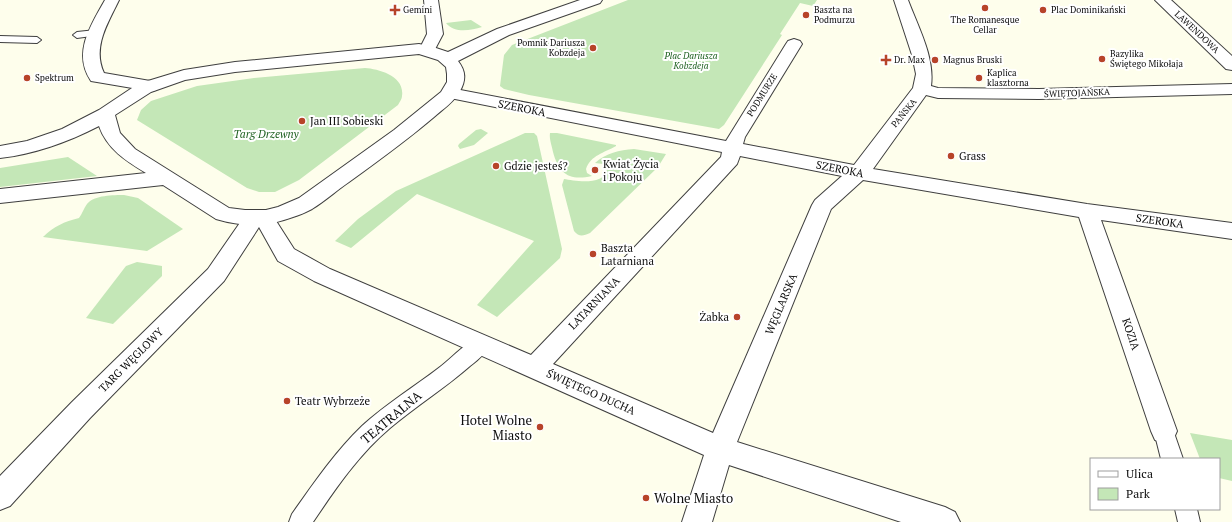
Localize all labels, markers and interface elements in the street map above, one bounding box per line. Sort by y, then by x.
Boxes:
marker: The Romanesque Cellar [980,3,990,13]
place label: Gemini [403,4,433,16]
place label: Baszta na Podmurzu [814,4,855,26]
place label: Plac Dominikański [1051,4,1126,16]
marker: Gemini [390,5,400,15]
marker: Plac Dominikański [1038,5,1048,15]
street label: LAWENDOWA [1172,8,1223,56]
marker: Baszta na Podmurzu [801,10,811,20]
place label: The Romanesque Cellar [951,14,1020,36]
place label: Pomnik Dariusza Kobzdeja [517,37,585,59]
marker: Pomnik Dariusza Kobzdeja [588,43,598,53]
place label: Bazylika Świętego Mikołaja [1110,48,1183,70]
park label: Plac Dariusza Kobzdeja [664,50,718,72]
place label: Dr. Max [894,54,925,66]
place label: Magnus Bruski [943,54,1002,66]
marker: Bazylika Świętego Mikołaja [1097,54,1107,64]
marker: Dr. Max [881,55,891,65]
marker: Magnus Bruski [930,55,940,65]
place label: Kaplica klasztorna [987,67,1029,89]
street label: PODMURZE [744,71,780,119]
place label: Spektrum [35,72,74,84]
marker: Spektrum [22,73,32,83]
marker: Kaplica klasztorna [974,73,984,83]
street label: ŚWIĘTOJAŃSKA [1044,86,1111,100]
street label: PAŃSKA [889,95,920,130]
street label: SZEROKA [497,97,547,120]
place label: Jan III Sobieski [310,114,383,128]
marker: Jan III Sobieski [297,116,307,126]
park label: Targ Drzewny [233,127,300,141]
place label: Grass [959,149,986,163]
marker: Grass [946,151,956,161]
place label: Kwiat Życia i Pokoju [603,157,659,184]
street label: SZEROKA [815,158,865,181]
place label: Gdzie jesteś? [504,159,568,173]
marker: Gdzie jesteś? [491,161,501,171]
marker: Kwiat Życia i Pokoju [590,165,600,175]
street label: SZEROKA [1135,211,1185,231]
place label: Baszta Latarniana [601,241,654,268]
marker: Baszta Latarniana [588,249,598,259]
street label: WĘGLARSKA [762,271,800,337]
street label: LATARNIANA [565,273,623,332]
place label: Żabka [700,310,729,324]
marker: Żabka [732,312,742,322]
street label: KOZIA [1119,316,1143,352]
street label: TARG WĘGLOWY [96,324,167,395]
street label: ŚWIĘTEGO DUCHA [544,366,638,418]
street label: TEATRALNA [357,386,425,448]
place label: Teatr Wybrzeże [295,394,371,408]
marker: Teatr Wybrzeże [282,396,292,406]
place label: Hotel Wolne Miasto [460,411,532,444]
marker: Hotel Wolne Miasto [535,422,545,432]
legend [1090,458,1220,510]
text: Ulica [1126,466,1153,481]
text: Park [1126,486,1151,501]
place label: Wolne Miasto [654,489,733,507]
marker: Wolne Miasto [641,493,651,503]

